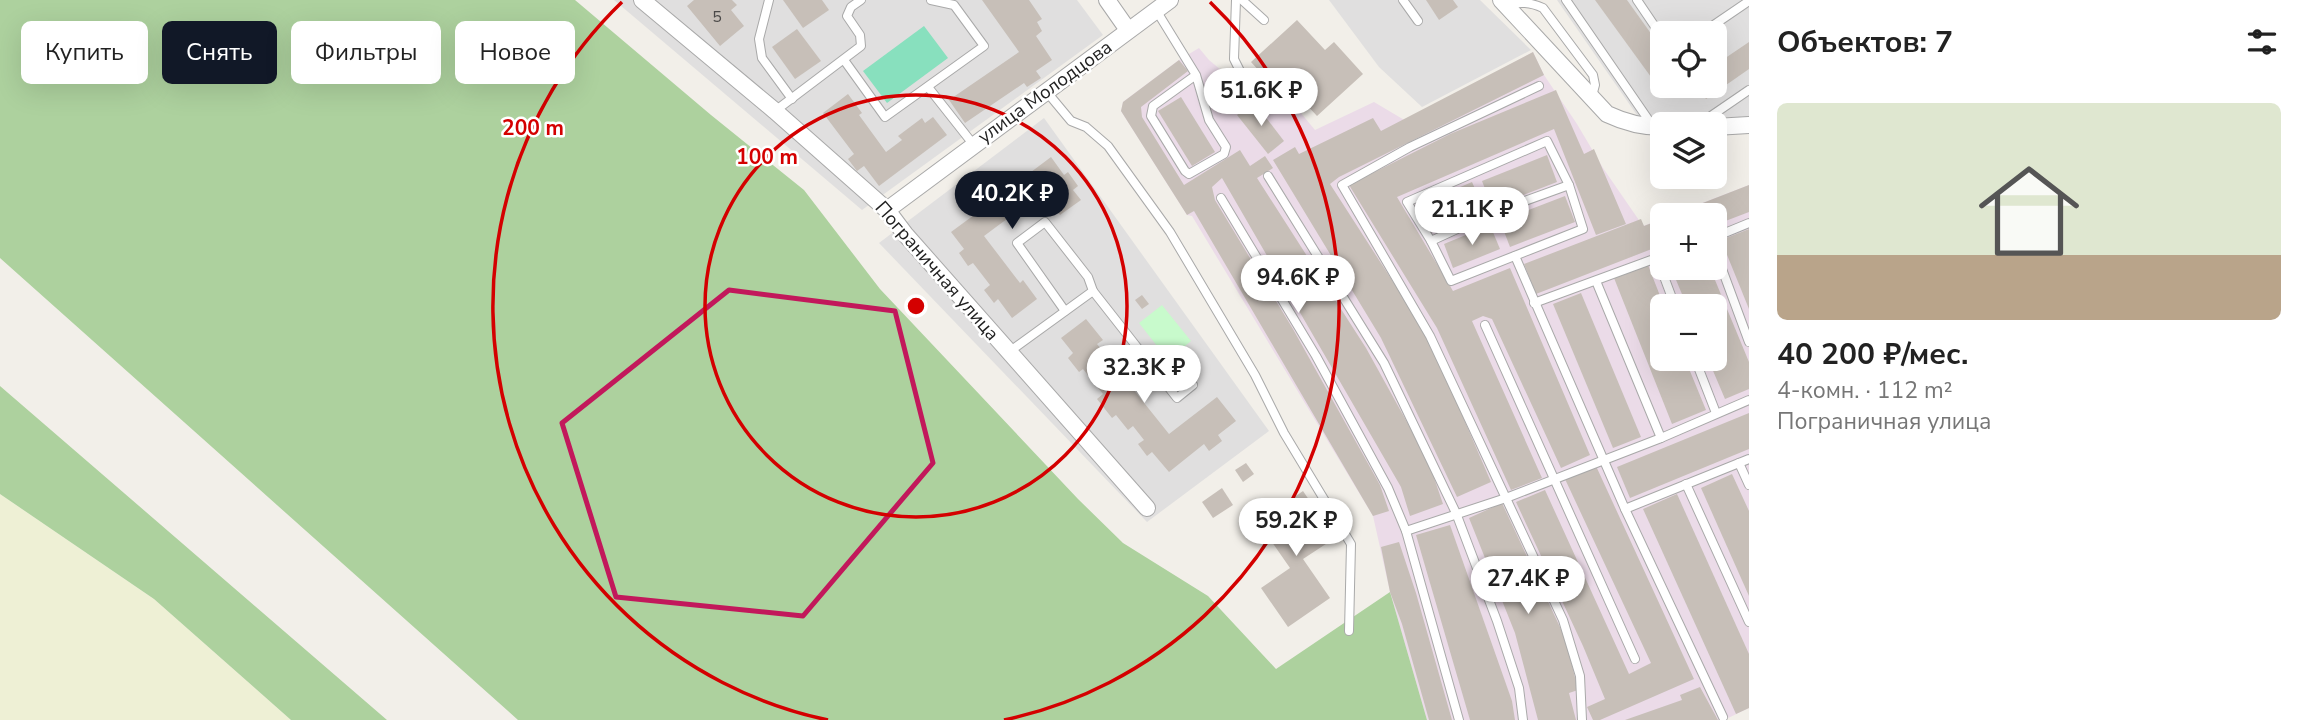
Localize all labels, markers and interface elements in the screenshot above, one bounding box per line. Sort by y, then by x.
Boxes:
house number: 5 [712,6,722,28]
chip: Купить [21,21,148,84]
chip: Снять [162,21,277,84]
chip: Фильтры [291,21,441,84]
chip: Новое [455,21,575,84]
map controls [1650,21,1727,371]
button: locate [1650,21,1727,98]
text: Объектов: 7 [1777,22,1953,63]
icon: filters [2243,23,2281,61]
street label: улица Молодцова [972,34,1118,150]
pin: 51.6K ₽ [1196,68,1326,128]
text: 51.6K ₽ [1220,75,1302,106]
button: layers [1650,112,1727,189]
text: 200 m [502,114,564,142]
text: 100 m [736,143,798,171]
icon: home [1966,148,2092,274]
pin: 40.2K ₽ [947,172,1077,231]
text: 40.2K ₽ [971,178,1053,209]
pin: 21.1K ₽ [1407,188,1537,247]
text: 21.1K ₽ [1431,194,1513,225]
street label: Пограничная улица [869,196,1005,346]
button: + [1650,203,1727,280]
pin: 94.6K ₽ [1233,256,1363,315]
text: 94.6K ₽ [1257,262,1339,293]
centre of rings [904,294,928,318]
button: − [1650,294,1727,371]
text: 40 200 ₽/мес. [1777,334,1968,375]
pin: 32.3K ₽ [1079,346,1209,405]
text: 32.3K ₽ [1103,352,1185,383]
text: 4-комн. · 112 m² [1777,375,1952,406]
text: Пограничная улица [1777,406,1991,437]
pin: 59.2K ₽ [1231,498,1361,558]
text: 59.2K ₽ [1255,505,1337,536]
pin: 27.4K ₽ [1463,556,1593,616]
text: 27.4K ₽ [1487,563,1569,594]

